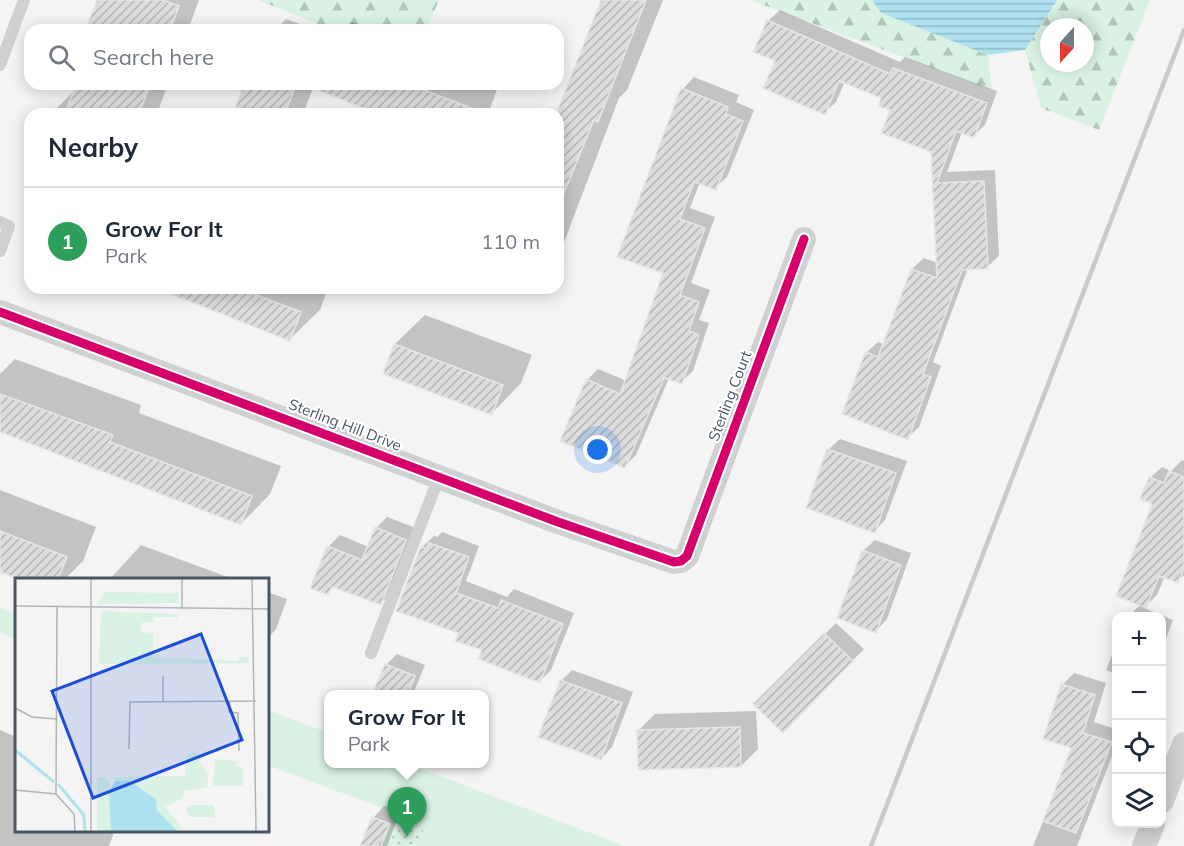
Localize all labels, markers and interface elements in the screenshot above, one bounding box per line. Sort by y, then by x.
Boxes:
north arrow [1040,18,1094,72]
search box [24,24,564,90]
icon: search [45,41,78,74]
text: Search here [93,43,214,71]
text: Nearby [48,131,138,164]
text: Grow For It [105,215,222,243]
text: 1 [62,229,74,254]
text: 110 m [481,229,540,254]
text: Park [105,243,147,268]
street label: Sterling Court [704,348,755,444]
street label: Sterling Hill Drive [286,394,404,455]
your location [583,435,612,464]
inset map [15,578,268,831]
map controls [1112,612,1166,828]
button: + [1112,612,1166,666]
button: − [1112,666,1166,720]
popup [324,690,489,768]
text: Grow For It [348,703,465,731]
button: locate [1112,720,1166,774]
text: Park [348,731,390,756]
button: layers [1112,774,1166,828]
pin: 1 [388,788,426,837]

